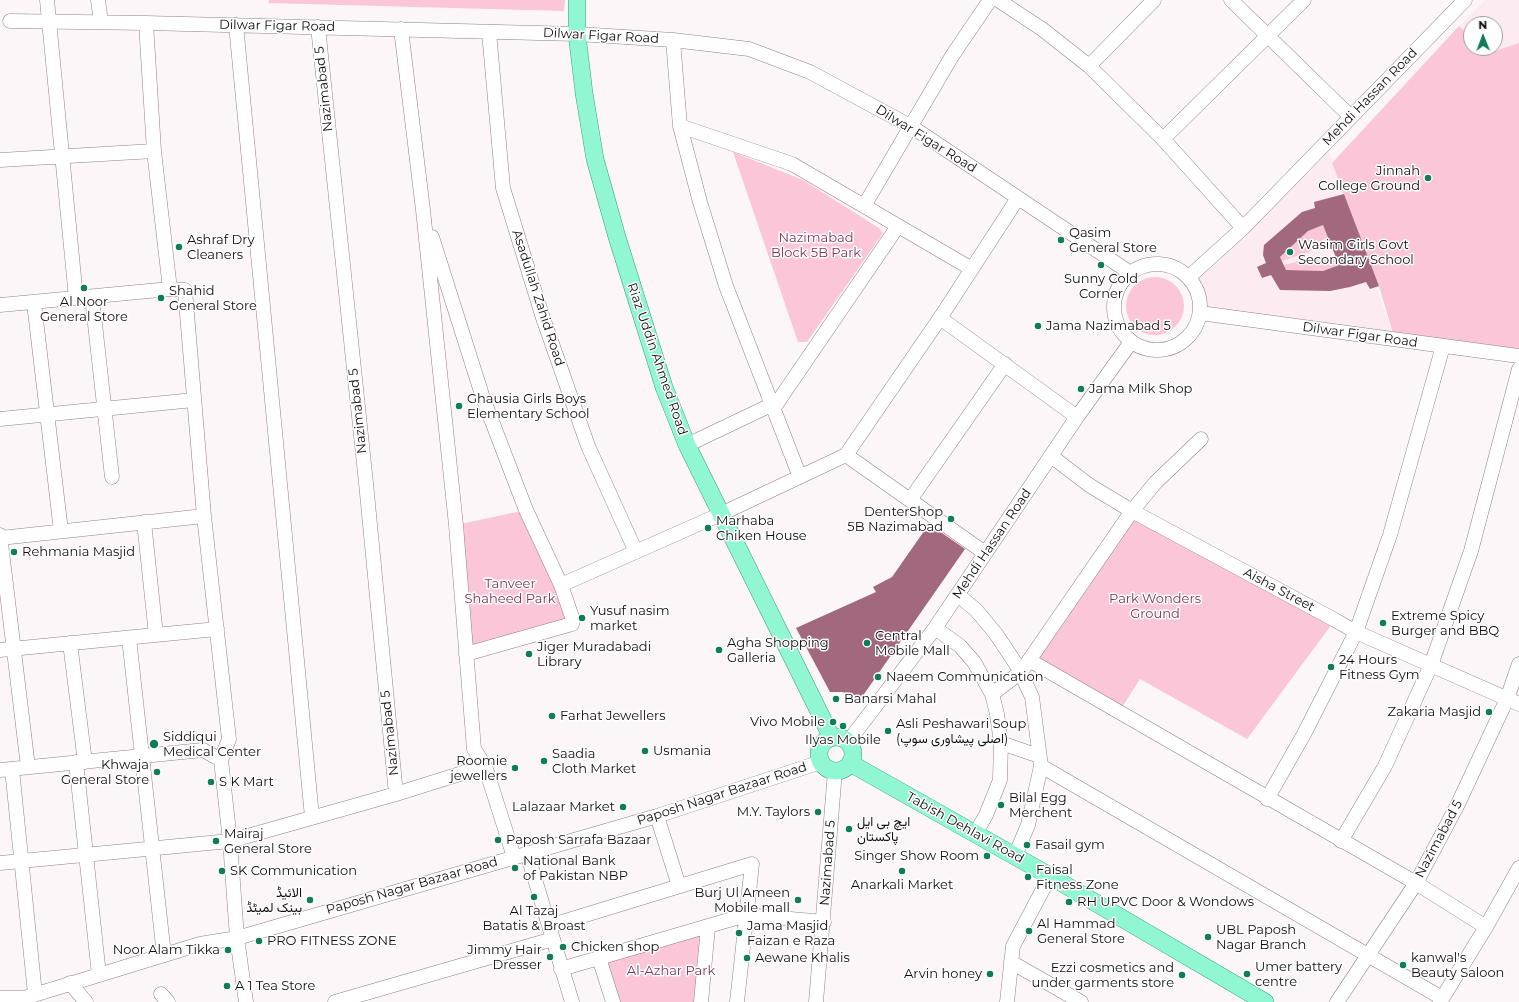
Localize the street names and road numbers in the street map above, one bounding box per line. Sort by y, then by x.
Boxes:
street label: Dilwar Figar Road [219,17,335,35]
street label: Dilwar Figar Road [543,25,659,47]
street label: Nazimabad 5 [312,45,336,133]
street label: Mehdi Hassan Road [1319,45,1421,149]
street label: Dilwar Figar Road [873,102,979,176]
street label: Asadullah Zahid Road [509,228,567,368]
street label: Riaz Uddin Ahmed Road [624,281,690,437]
street label: Dilwar Figar Road [1301,319,1419,351]
street label: Nazimabad 5 [346,367,370,455]
street label: Mehdi Hassan Road [949,486,1035,602]
street label: Aisha Street [1241,565,1317,615]
street label: Nazimabad 5 [378,689,402,777]
street label: Paposh Nagar Bazaar Road [635,759,809,829]
street label: Tabish Dehlavi Road [904,789,1026,867]
street label: Nazimabad 5 [1412,797,1466,881]
street label: Nazimabad 5 [817,820,839,906]
street label: Paposh Nagar Bazaar Road [324,854,500,918]

